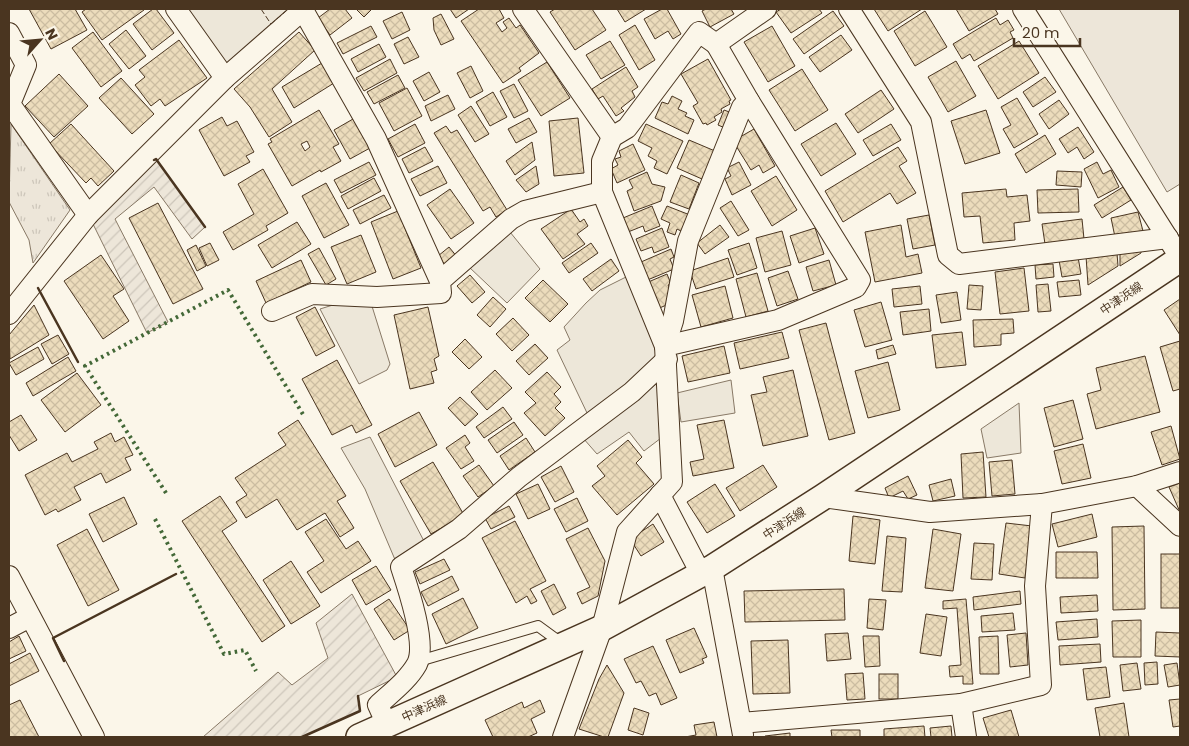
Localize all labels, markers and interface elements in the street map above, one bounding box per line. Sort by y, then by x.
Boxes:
north arrow [15,15,65,65]
scale bar [1014,15,1080,47]
text: 20 m [1022,22,1060,43]
text: N [40,25,63,43]
street label: 中津浜線 [1096,278,1146,318]
street label: 中津浜線 [759,503,809,543]
street label: 中津浜線 [399,690,449,726]

